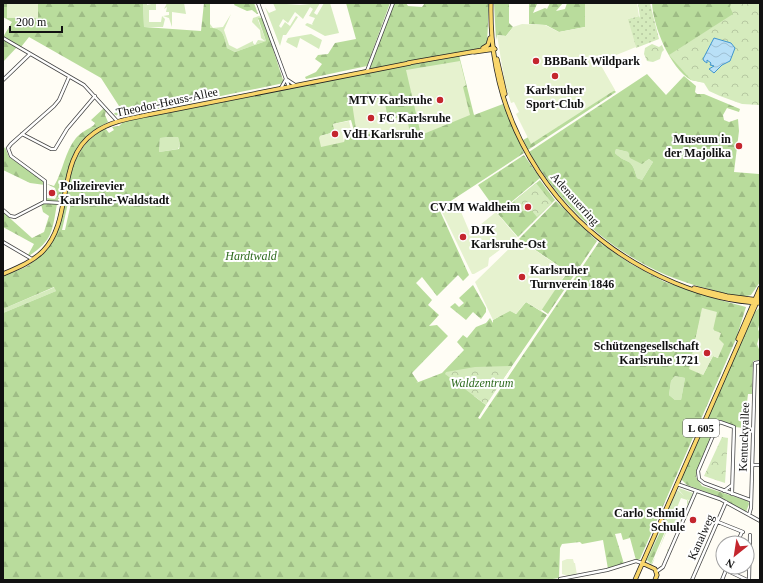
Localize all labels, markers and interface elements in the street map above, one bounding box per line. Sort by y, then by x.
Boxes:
scale bar [10,8,62,34]
text: 200 m [16,15,47,29]
place label: BBBank Wildpark [544,54,640,68]
marker: BBBank Wildpark [531,56,541,66]
marker: Karlsruher Sport-Club [550,71,560,81]
place label: Karlsruher Sport-Club [526,83,585,111]
street label: Theodor-Heuss-Allee [115,84,219,120]
place label: MTV Karlsruhe [349,93,433,107]
marker: MTV Karlsruhe [435,95,445,105]
place label: FC Karlsruhe [379,111,451,125]
marker: FC Karlsruhe [366,113,376,123]
place label: VdH Karlsruhe [343,127,424,141]
marker: VdH Karlsruhe [330,129,340,139]
place label: Museum in der Majolika [664,132,731,160]
marker: Museum in der Majolika [734,141,744,151]
street label: Adenauerring [548,170,602,228]
place label: Polizeirevier Karlsruhe-Waldstadt [60,179,169,207]
marker: Polizeirevier Karlsruhe-Waldstadt [47,188,57,198]
place label: CVJM Waldheim [430,200,520,214]
marker: CVJM Waldheim [523,202,533,212]
place label: DJK Karlsruhe-Ost [471,223,546,251]
marker: DJK Karlsruhe-Ost [458,232,468,242]
park label: Hardtwald [224,249,278,263]
place label: Karlsruher Turnverein 1846 [530,263,614,291]
marker: Karlsruher Turnverein 1846 [517,272,527,282]
place label: Schützengesellschaft Karlsruhe 1721 [594,339,699,367]
marker: Schützengesellschaft Karlsruhe 1721 [702,348,712,358]
park label: Waldzentrum [451,376,514,390]
street label: Kentuckyallee [736,402,752,472]
road number: L 605 [683,419,719,437]
place label: Carlo Schmid Schule [614,506,686,534]
street label: Kanalweg [685,512,717,562]
marker: Carlo Schmid Schule [688,515,698,525]
north arrow [715,535,755,575]
text: N [724,556,736,571]

